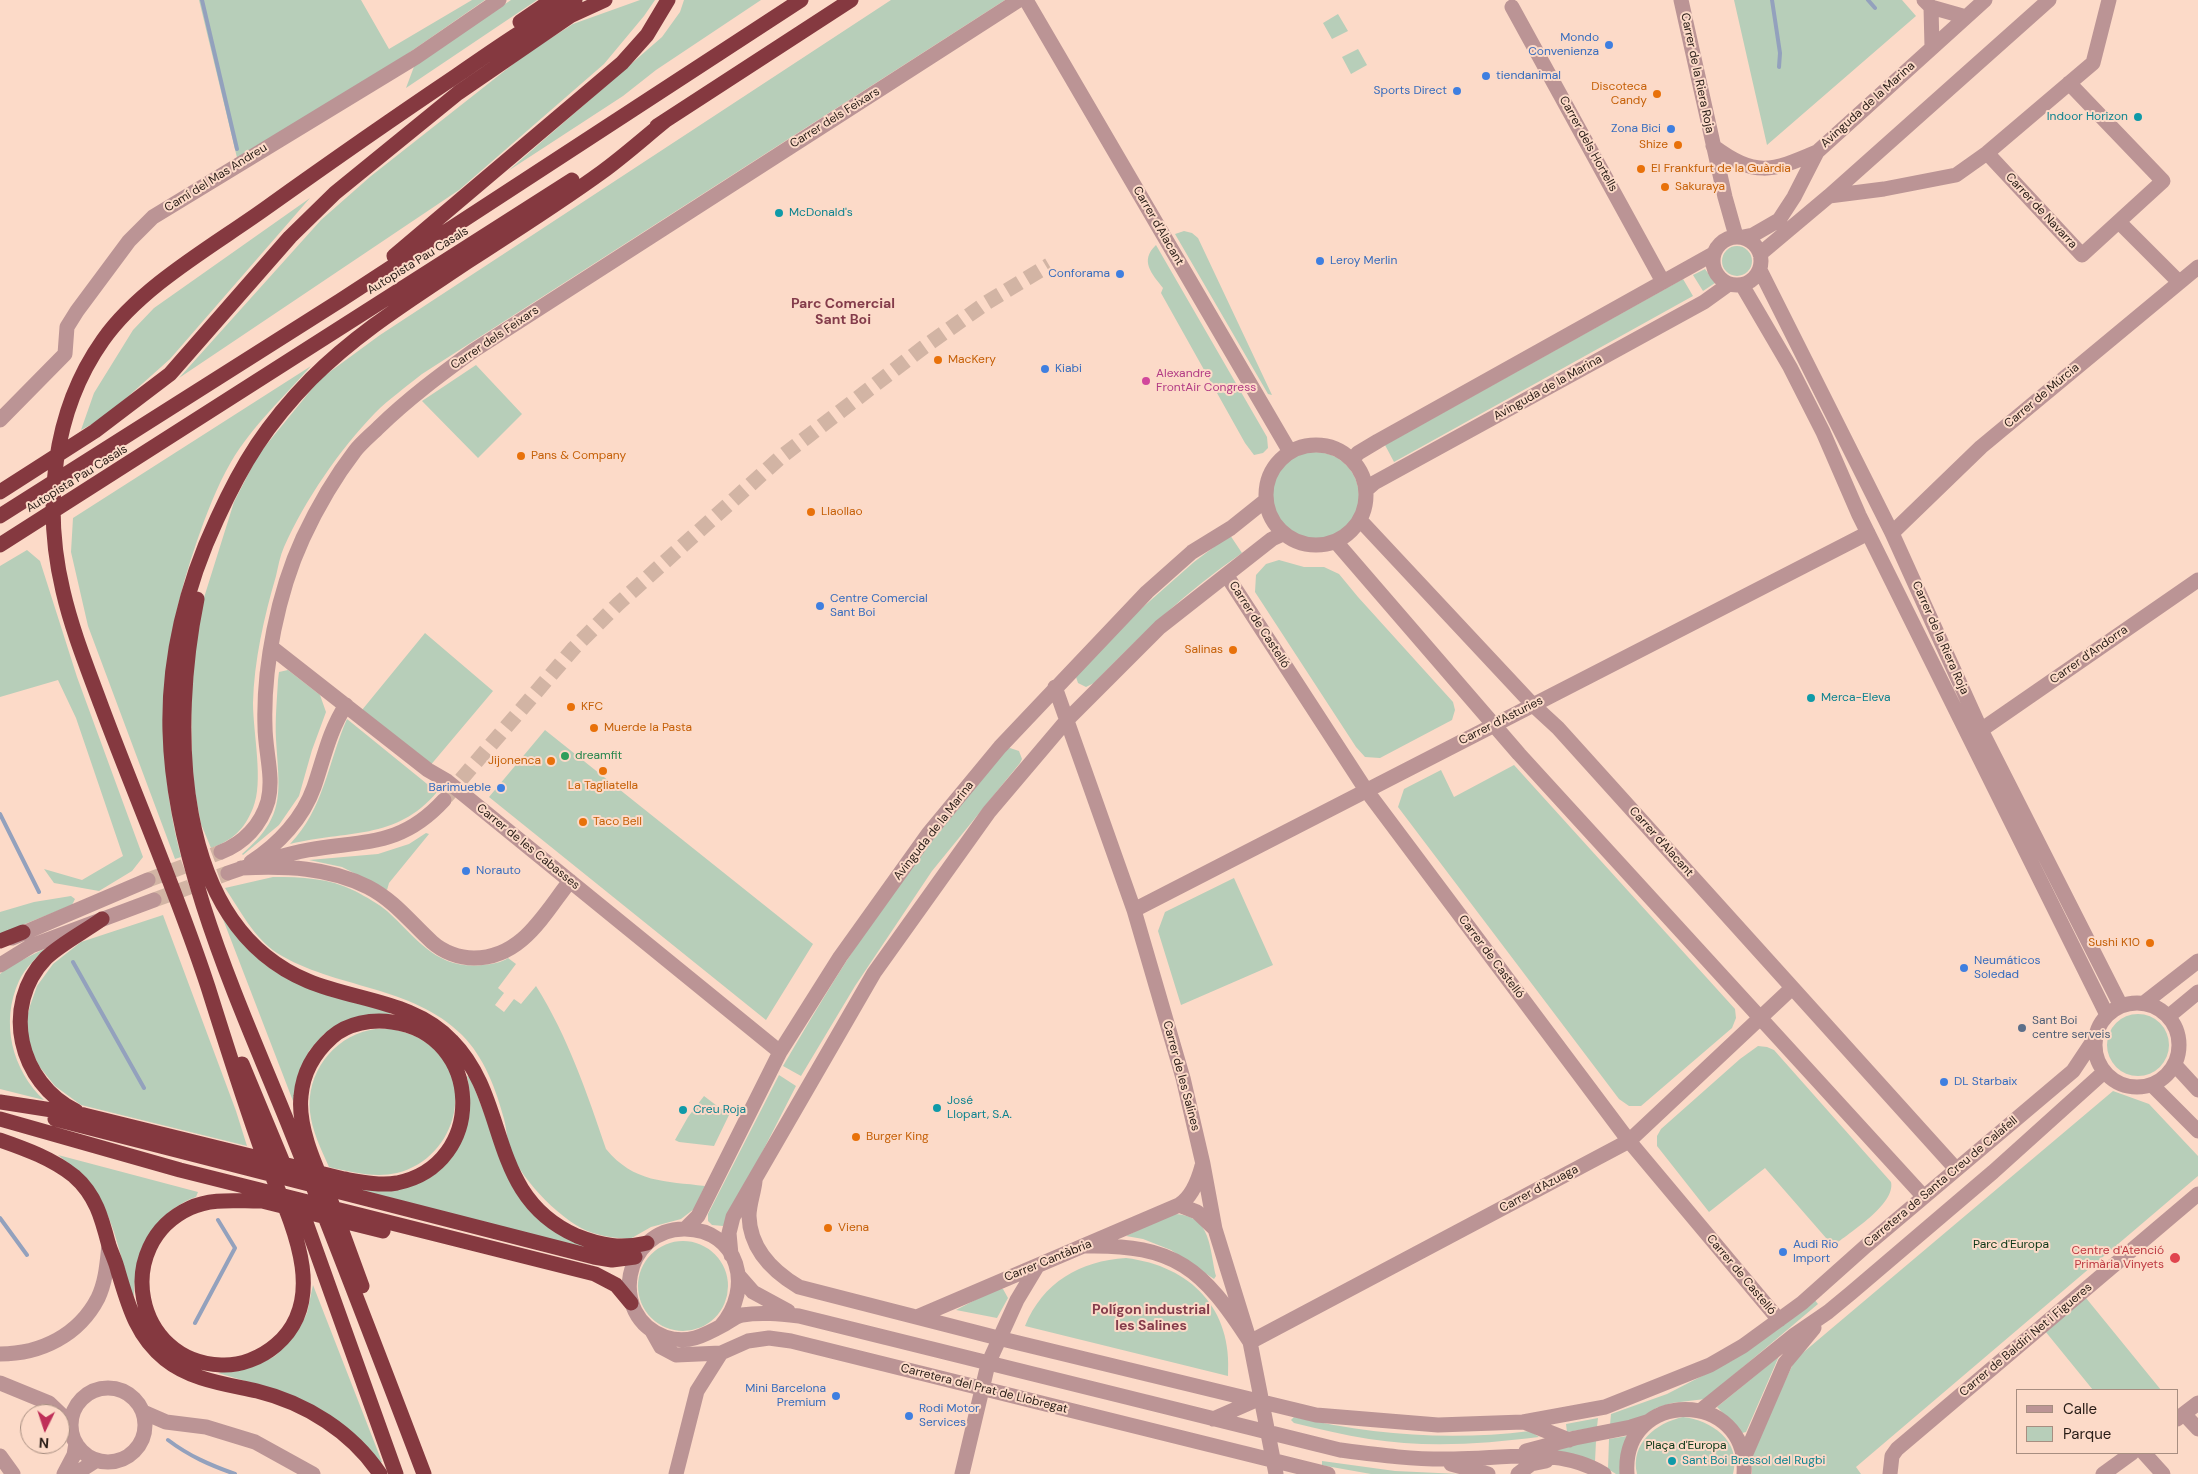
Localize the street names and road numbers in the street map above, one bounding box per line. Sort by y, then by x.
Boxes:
street label: Carrer de la Riera Roja [1677,12,1717,134]
street label: Avinguda de la Marina [1818,59,1918,151]
street label: Carrer dels Feixars [787,85,883,151]
street label: Carrer dels Hortells [1556,94,1620,194]
street label: Camí del Mas Andreu [162,141,270,215]
street label: Carrer de Navarra [2002,170,2080,252]
street label: Carrer d'Alacant [1129,184,1187,268]
street label: Autopista Pau Casals [365,224,471,298]
street label: Carrer dels Feixars [448,303,542,373]
street label: Avinguda de la Marina [1491,352,1605,424]
street label: Carrer de Múrcia [2002,361,2082,431]
street label: Autopista Pau Casals [24,442,130,516]
street label: Carrer de Castelló [1226,579,1292,671]
street label: Carrer de la Riera Roja [1909,579,1971,697]
street label: Carrer d'Andorra [2047,623,2131,687]
street label: Carrer d'Asturies [1457,694,1545,748]
street label: Avinguda de la Marina [891,779,977,883]
street label: Carrer de les Cabasses [474,801,582,893]
street label: Carrer d'Alacant [1626,804,1696,880]
street label: Carrer de Castelló [1455,913,1527,1001]
street label: Carrer de les Salines [1159,1019,1203,1133]
street label: Carretera de Santa Creu de Calafell [1861,1114,2021,1250]
street label: Carrer d'Azuaga [1497,1162,1581,1216]
street label: Carrer de Castelló [1703,1232,1779,1318]
street label: Carrer Cantàbria [1002,1237,1094,1285]
street label: Carrer de Baldiri Net i Figueres [1957,1280,2095,1400]
street label: Carretera del Prat de Llobregat [899,1361,1069,1417]

